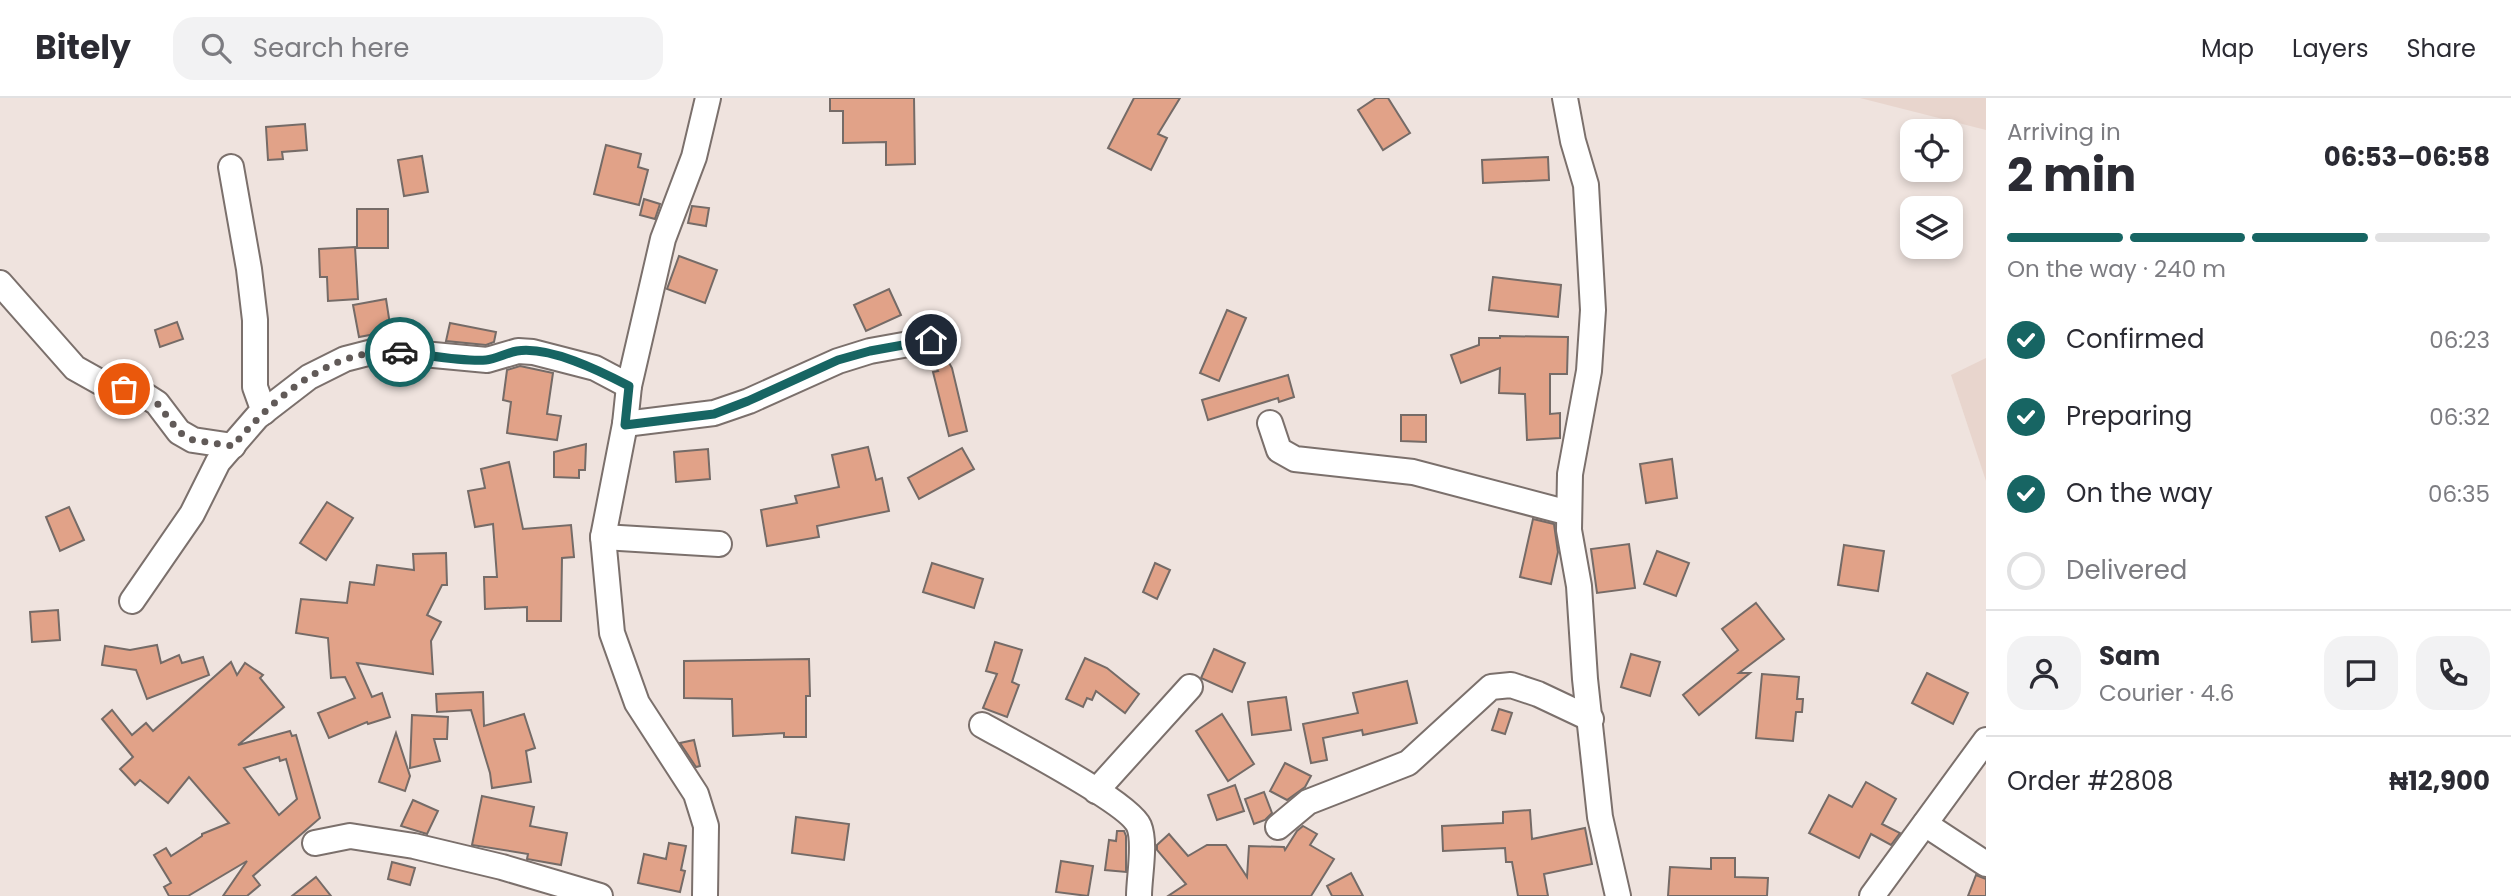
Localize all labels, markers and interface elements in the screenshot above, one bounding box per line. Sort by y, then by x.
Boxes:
search box [173,17,663,80]
text: Bitely [35,24,131,71]
icon: search [197,29,235,67]
text: Search here [253,30,409,66]
text: Map [2201,32,2254,65]
text: Layers [2292,32,2368,65]
text: Share [2406,32,2476,65]
text: Arriving in [2007,116,2121,148]
map controls [1900,119,1963,259]
button: locate [1900,119,1963,182]
text: 06:53–06:58 [2324,139,2490,175]
text: 2 min [2007,143,2136,207]
button: layers [1900,196,1963,259]
text: On the way · 240 m [2007,253,2226,285]
pin [901,310,961,370]
courier [365,317,435,387]
icon: home [912,321,950,359]
icon: check [2007,321,2045,359]
text: Confirmed [2066,321,2204,357]
text: 06:23 [2429,324,2490,356]
icon: car [381,333,419,371]
pin [94,359,154,419]
icon: bag [105,370,143,408]
icon: check [2007,398,2045,436]
text: Preparing [2066,398,2192,434]
text: 06:32 [2429,401,2490,433]
icon: check [2007,475,2045,513]
text: On the way [2066,475,2213,511]
text: 06:35 [2428,478,2490,510]
text: Delivered [2066,552,2187,588]
button: person [2007,636,2081,710]
button: chat [2324,636,2398,710]
button: phone [2416,636,2490,710]
text: Sam [2099,638,2160,674]
text: Courier · 4.6 [2099,677,2234,709]
text: Order #2808 [2007,763,2173,799]
text: ₦12,900 [2389,763,2490,799]

